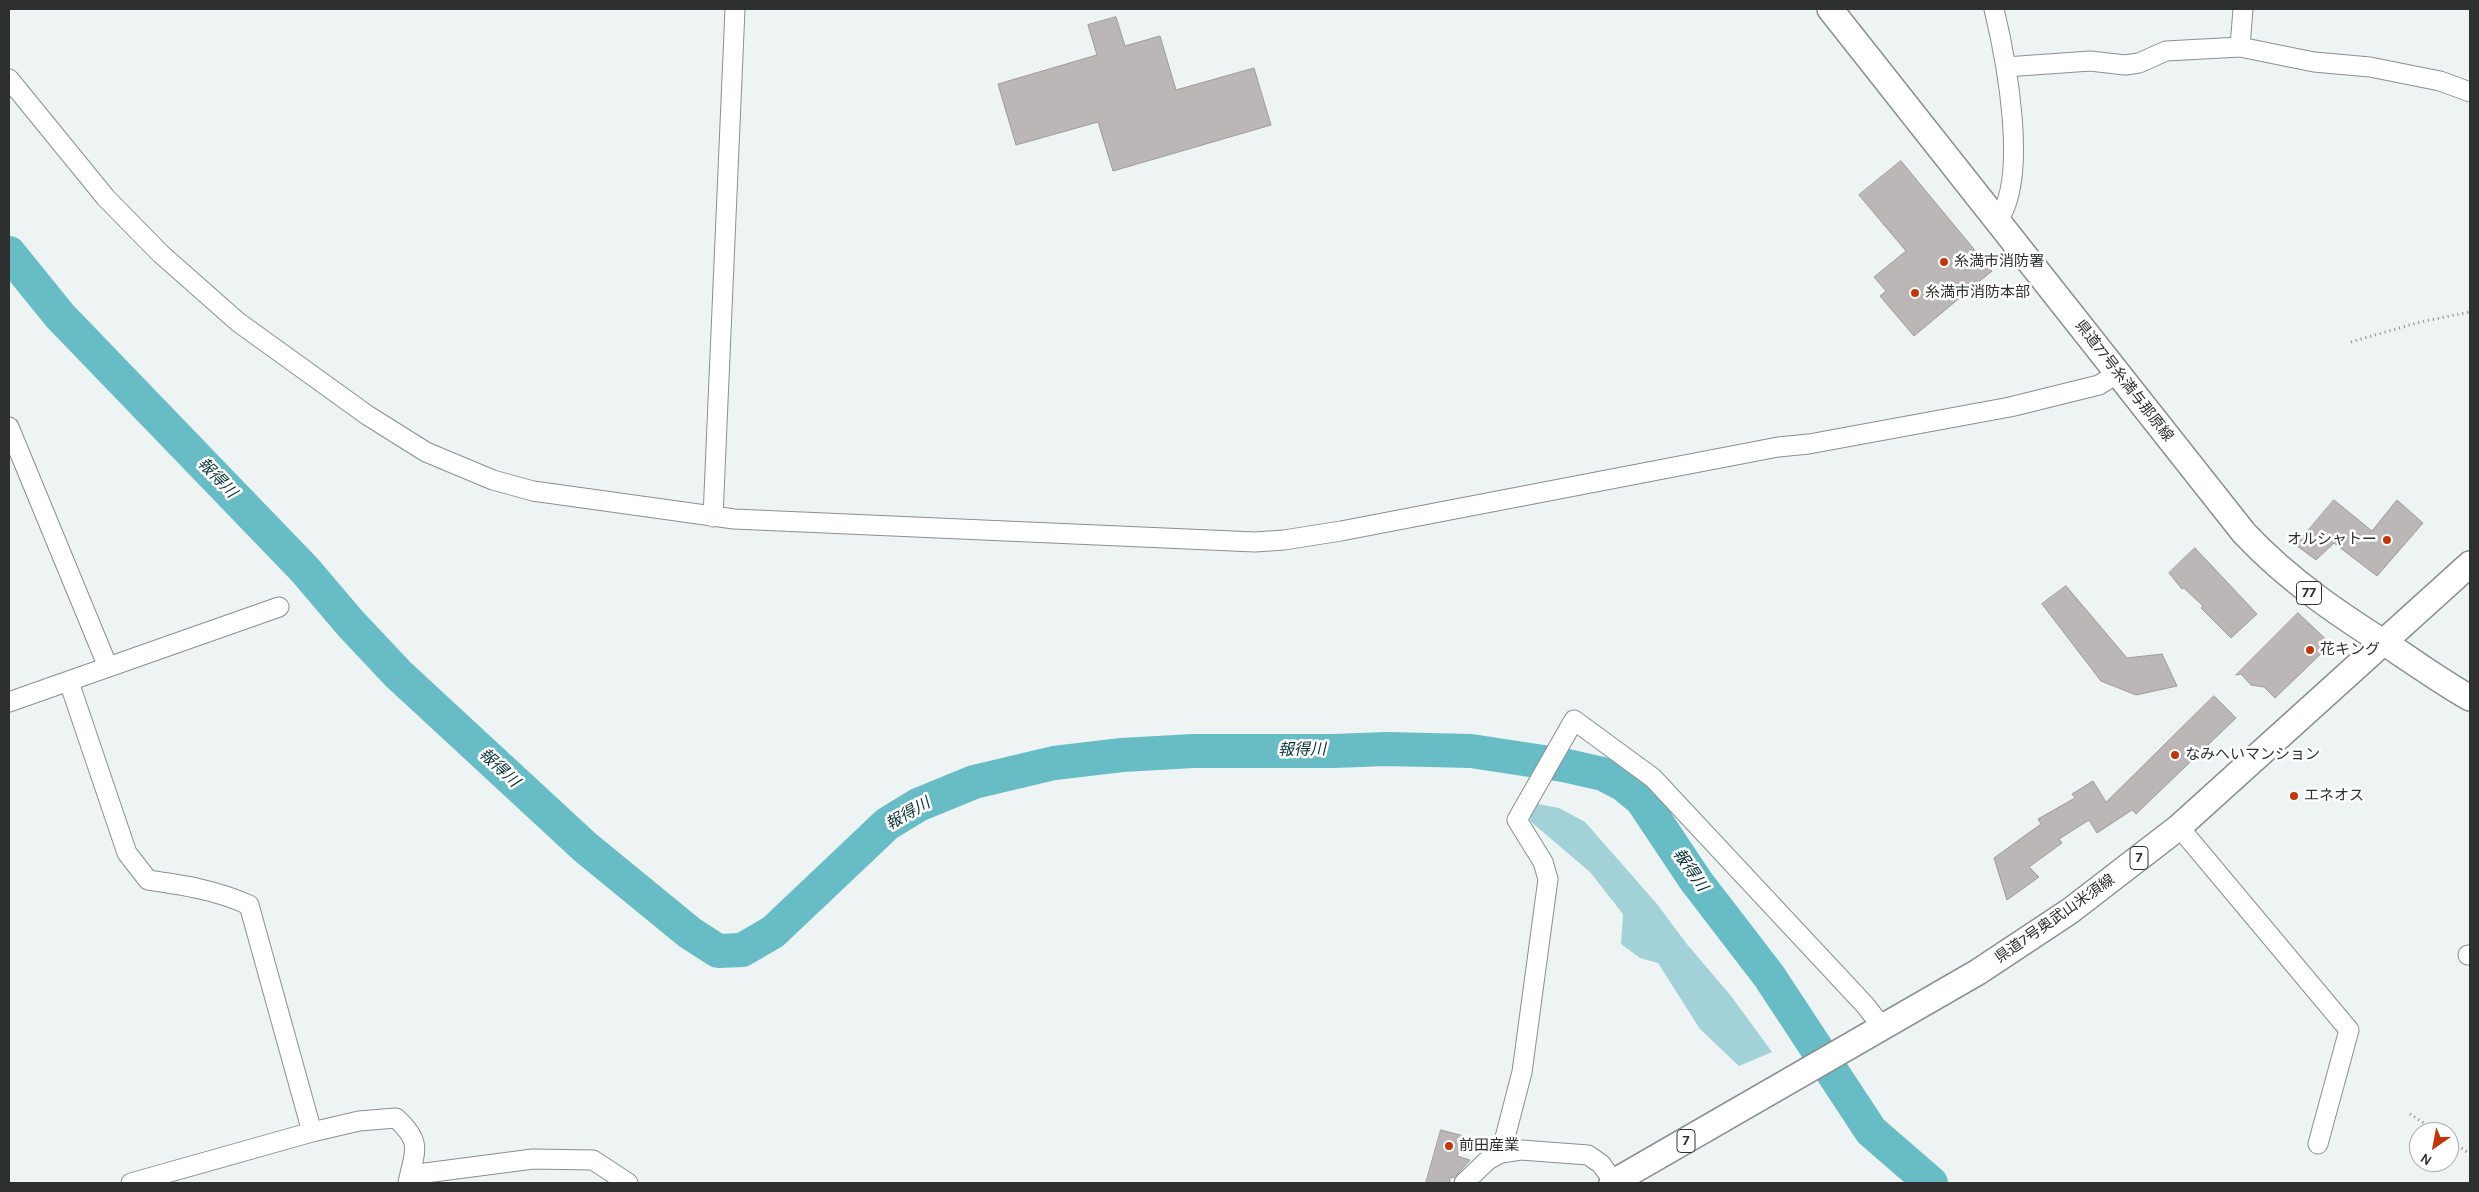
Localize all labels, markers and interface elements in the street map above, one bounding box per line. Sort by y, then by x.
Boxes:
place label: 糸満市消防署 [1954,253,2044,271]
marker: 糸満市消防署 [1938,256,1950,268]
place label: 糸満市消防本部 [1925,284,2030,302]
marker: 糸満市消防本部 [1909,287,1921,299]
street label: 県道77号糸満与那原線 [2071,317,2177,445]
water label: 報得川 [193,454,241,502]
place label: オルシャトー [2287,531,2377,549]
marker: オルシャトー [2381,534,2393,546]
road number: 77 [2296,582,2322,604]
place label: 花キング [2320,641,2380,659]
marker: 花キング [2304,644,2316,656]
water label: 報得川 [1278,740,1326,760]
water label: 報得川 [475,745,523,791]
place label: なみへいマンション [2185,746,2320,764]
marker: なみへいマンション [2169,749,2181,761]
place label: エネオス [2304,787,2364,805]
marker: エネオス [2288,790,2300,802]
water label: 報得川 [882,794,934,834]
water label: 報得川 [1668,845,1712,895]
road number: 7 [2130,846,2148,870]
street label: 県道7号奥武山米須線 [1992,871,2118,967]
north arrow [2409,1122,2459,1172]
road number: 7 [1677,1130,1695,1152]
place label: 前田産業 [1459,1137,1519,1155]
marker: 前田産業 [1443,1140,1455,1152]
text: N [2417,1149,2435,1169]

